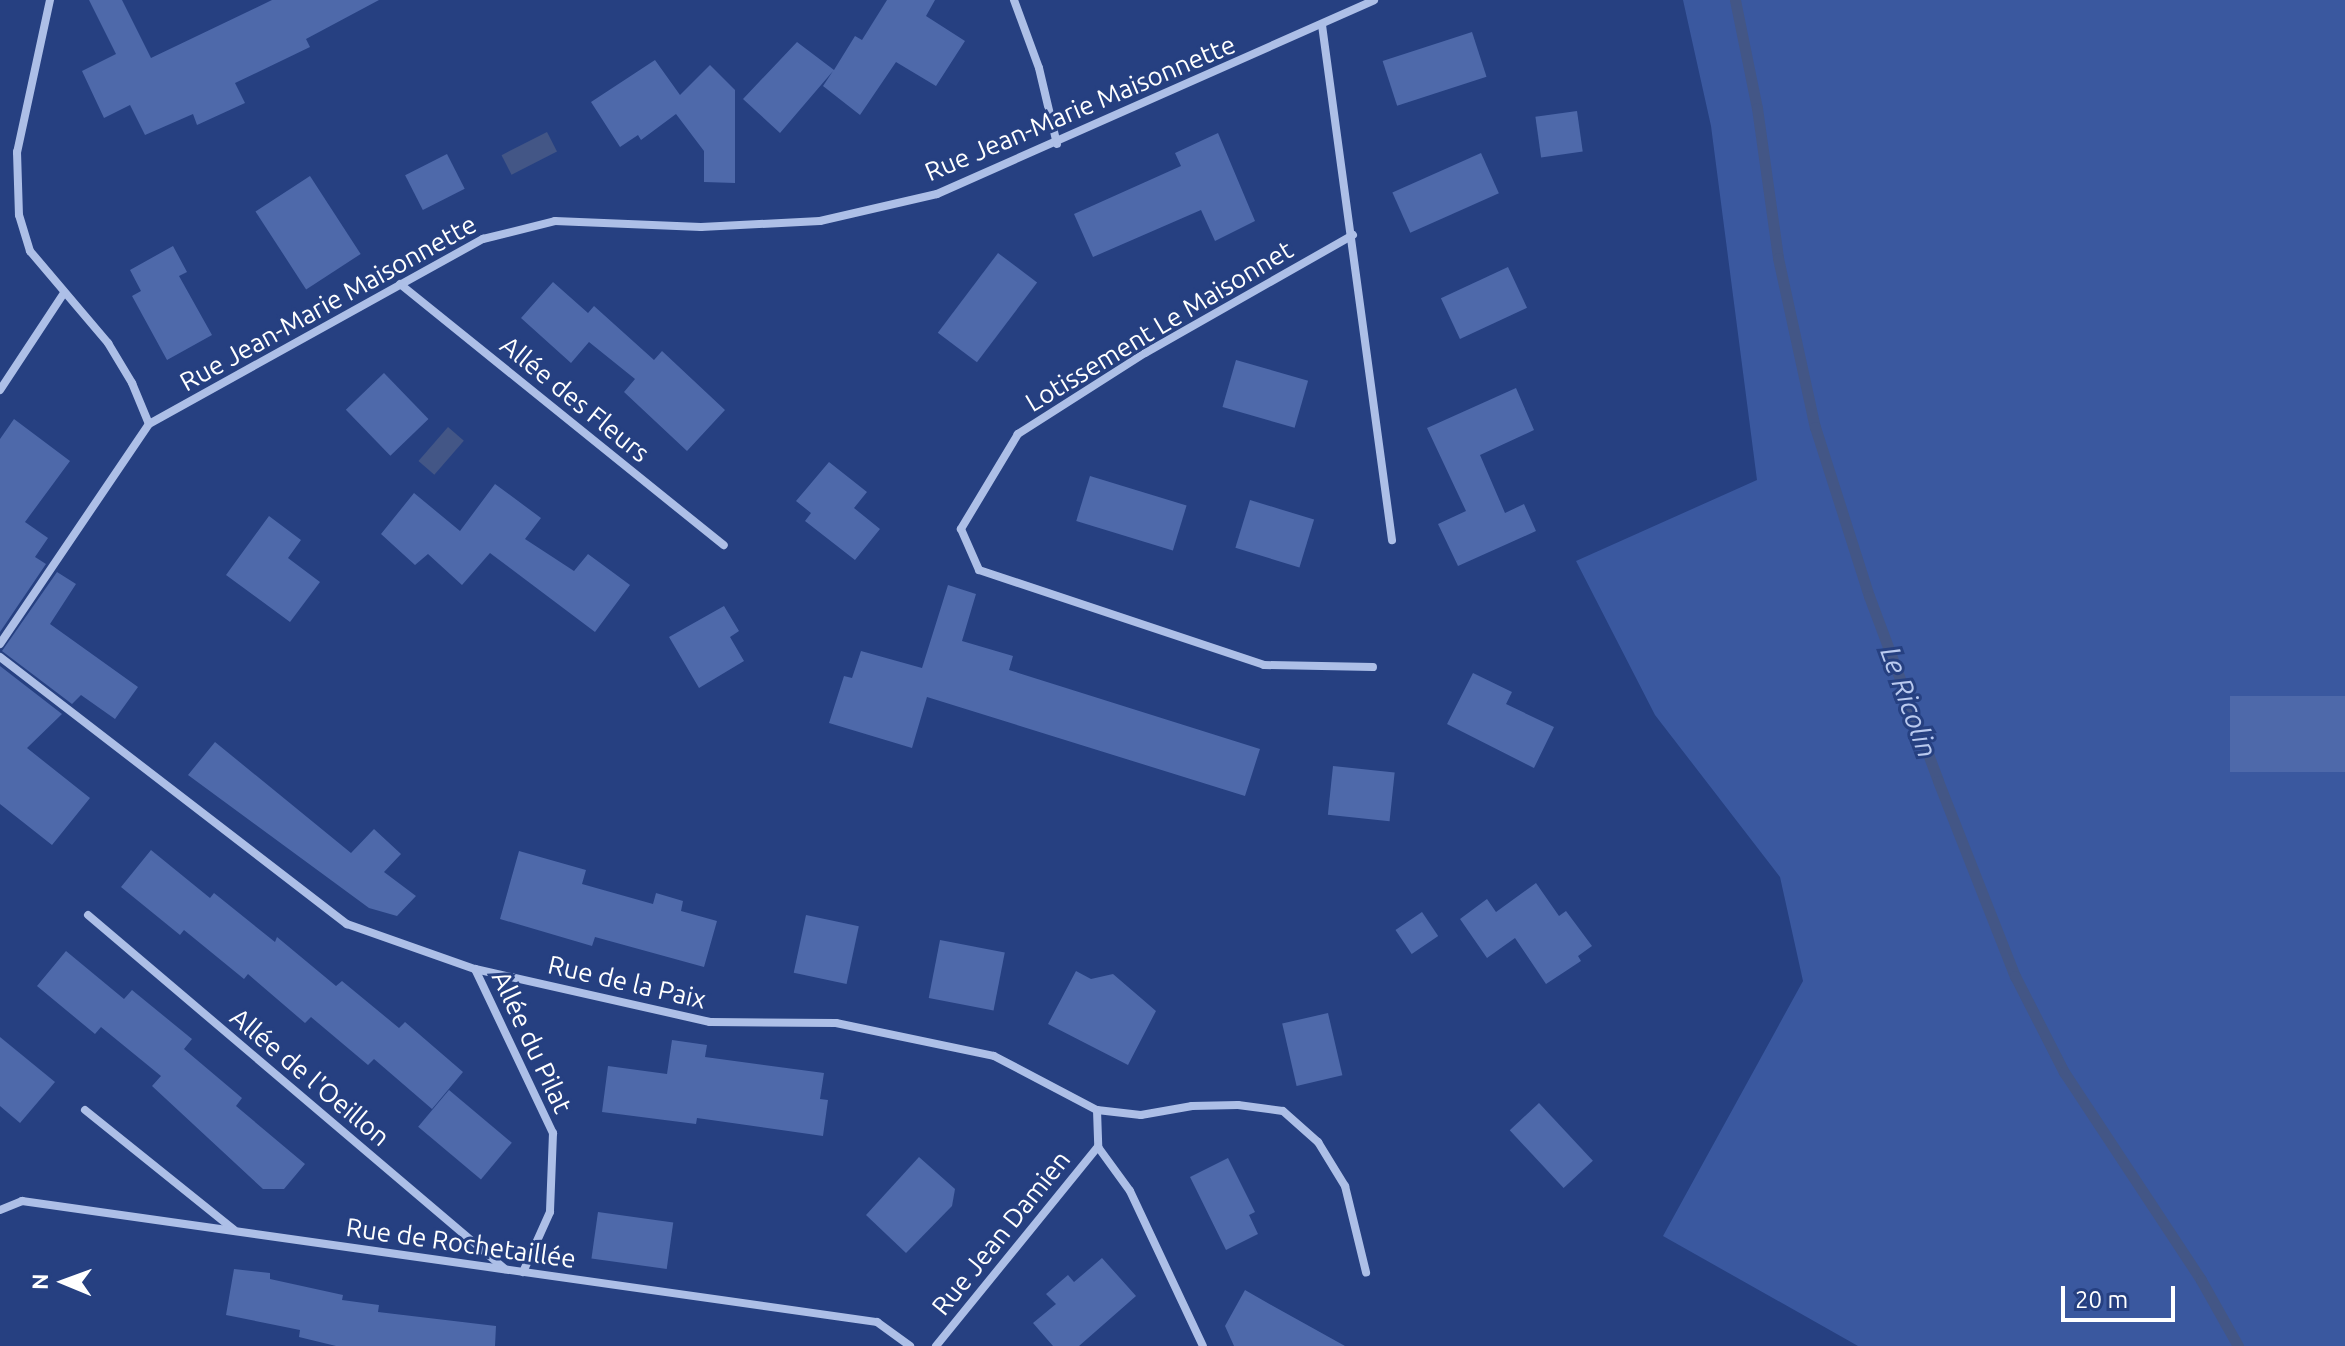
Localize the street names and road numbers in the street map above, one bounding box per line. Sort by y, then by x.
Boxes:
street label: Rue Jean-Marie Maisonnette [920,28,1240,188]
street label: Rue Jean-Marie Maisonnette [174,208,482,398]
street label: Lotissement Le Maisonnet [1020,234,1298,418]
street label: Allée des Fleurs [494,329,656,469]
street label: Rue de la Paix [545,949,709,1015]
street label: Allée du Pilat [485,966,579,1118]
street label: Allée de l'Oeillon [224,1001,396,1153]
street label: Rue Jean Damien [925,1145,1077,1321]
street label: Rue de Rochetaillée [344,1211,578,1275]

